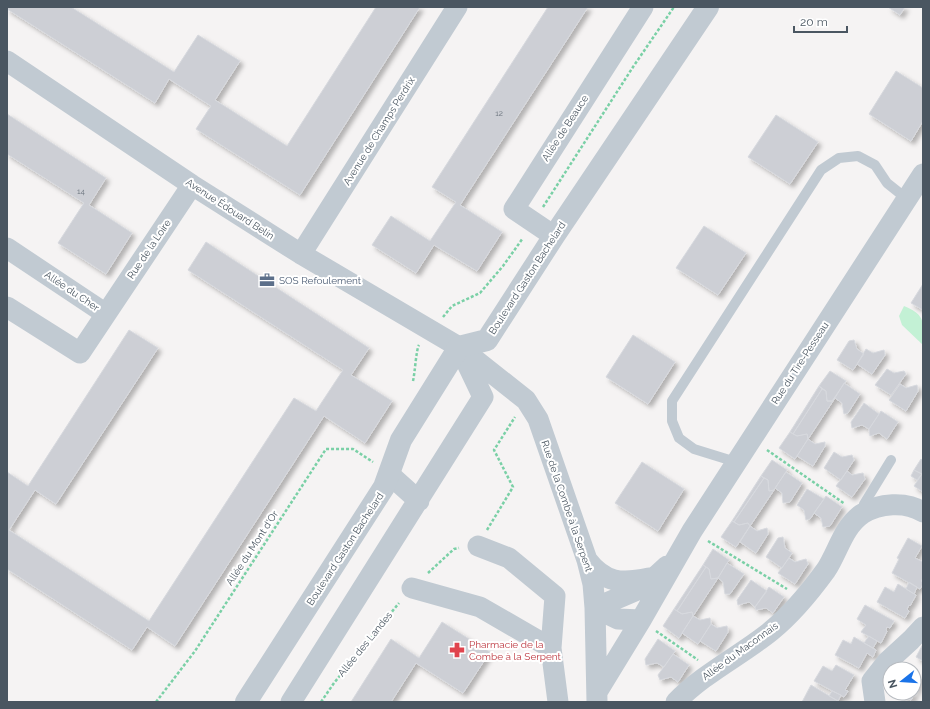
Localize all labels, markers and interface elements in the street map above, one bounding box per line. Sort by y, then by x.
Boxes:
scale bar [794,8,847,34]
text: 20 m [800,15,828,29]
street label: Avenue de Champs Perdrix [341,75,417,187]
street label: Allée de Beauce [540,93,590,163]
house number: 12 [495,108,503,118]
street label: Avenue Édouard Belin [184,176,276,242]
house number: 14 [77,186,86,196]
street label: Rue de la Loire [125,217,173,281]
street label: Boulevard Gaston Bachelard [486,220,568,336]
street label: Allée du Cher [43,269,102,314]
office icon: SOS Refoulement [258,271,276,289]
place label: SOS Refoulement [279,275,362,286]
street label: Rue du Tire-Pesseau [769,320,831,406]
street label: Rue de la Combe à la Serpent [539,439,595,574]
street label: Boulevard Gaston Bachelard [304,491,386,607]
street label: Allée du Mont d'Or [224,508,280,587]
street label: Allée des Landes [336,609,395,679]
street label: Allée du Maconnais [700,620,780,682]
place label: Pharmacie de la Combe à la Serpent [469,639,562,662]
pharmacy icon: Pharmacie de la Combe à la Serpent [448,641,466,659]
north arrow [882,661,922,701]
text: N [885,678,900,690]

